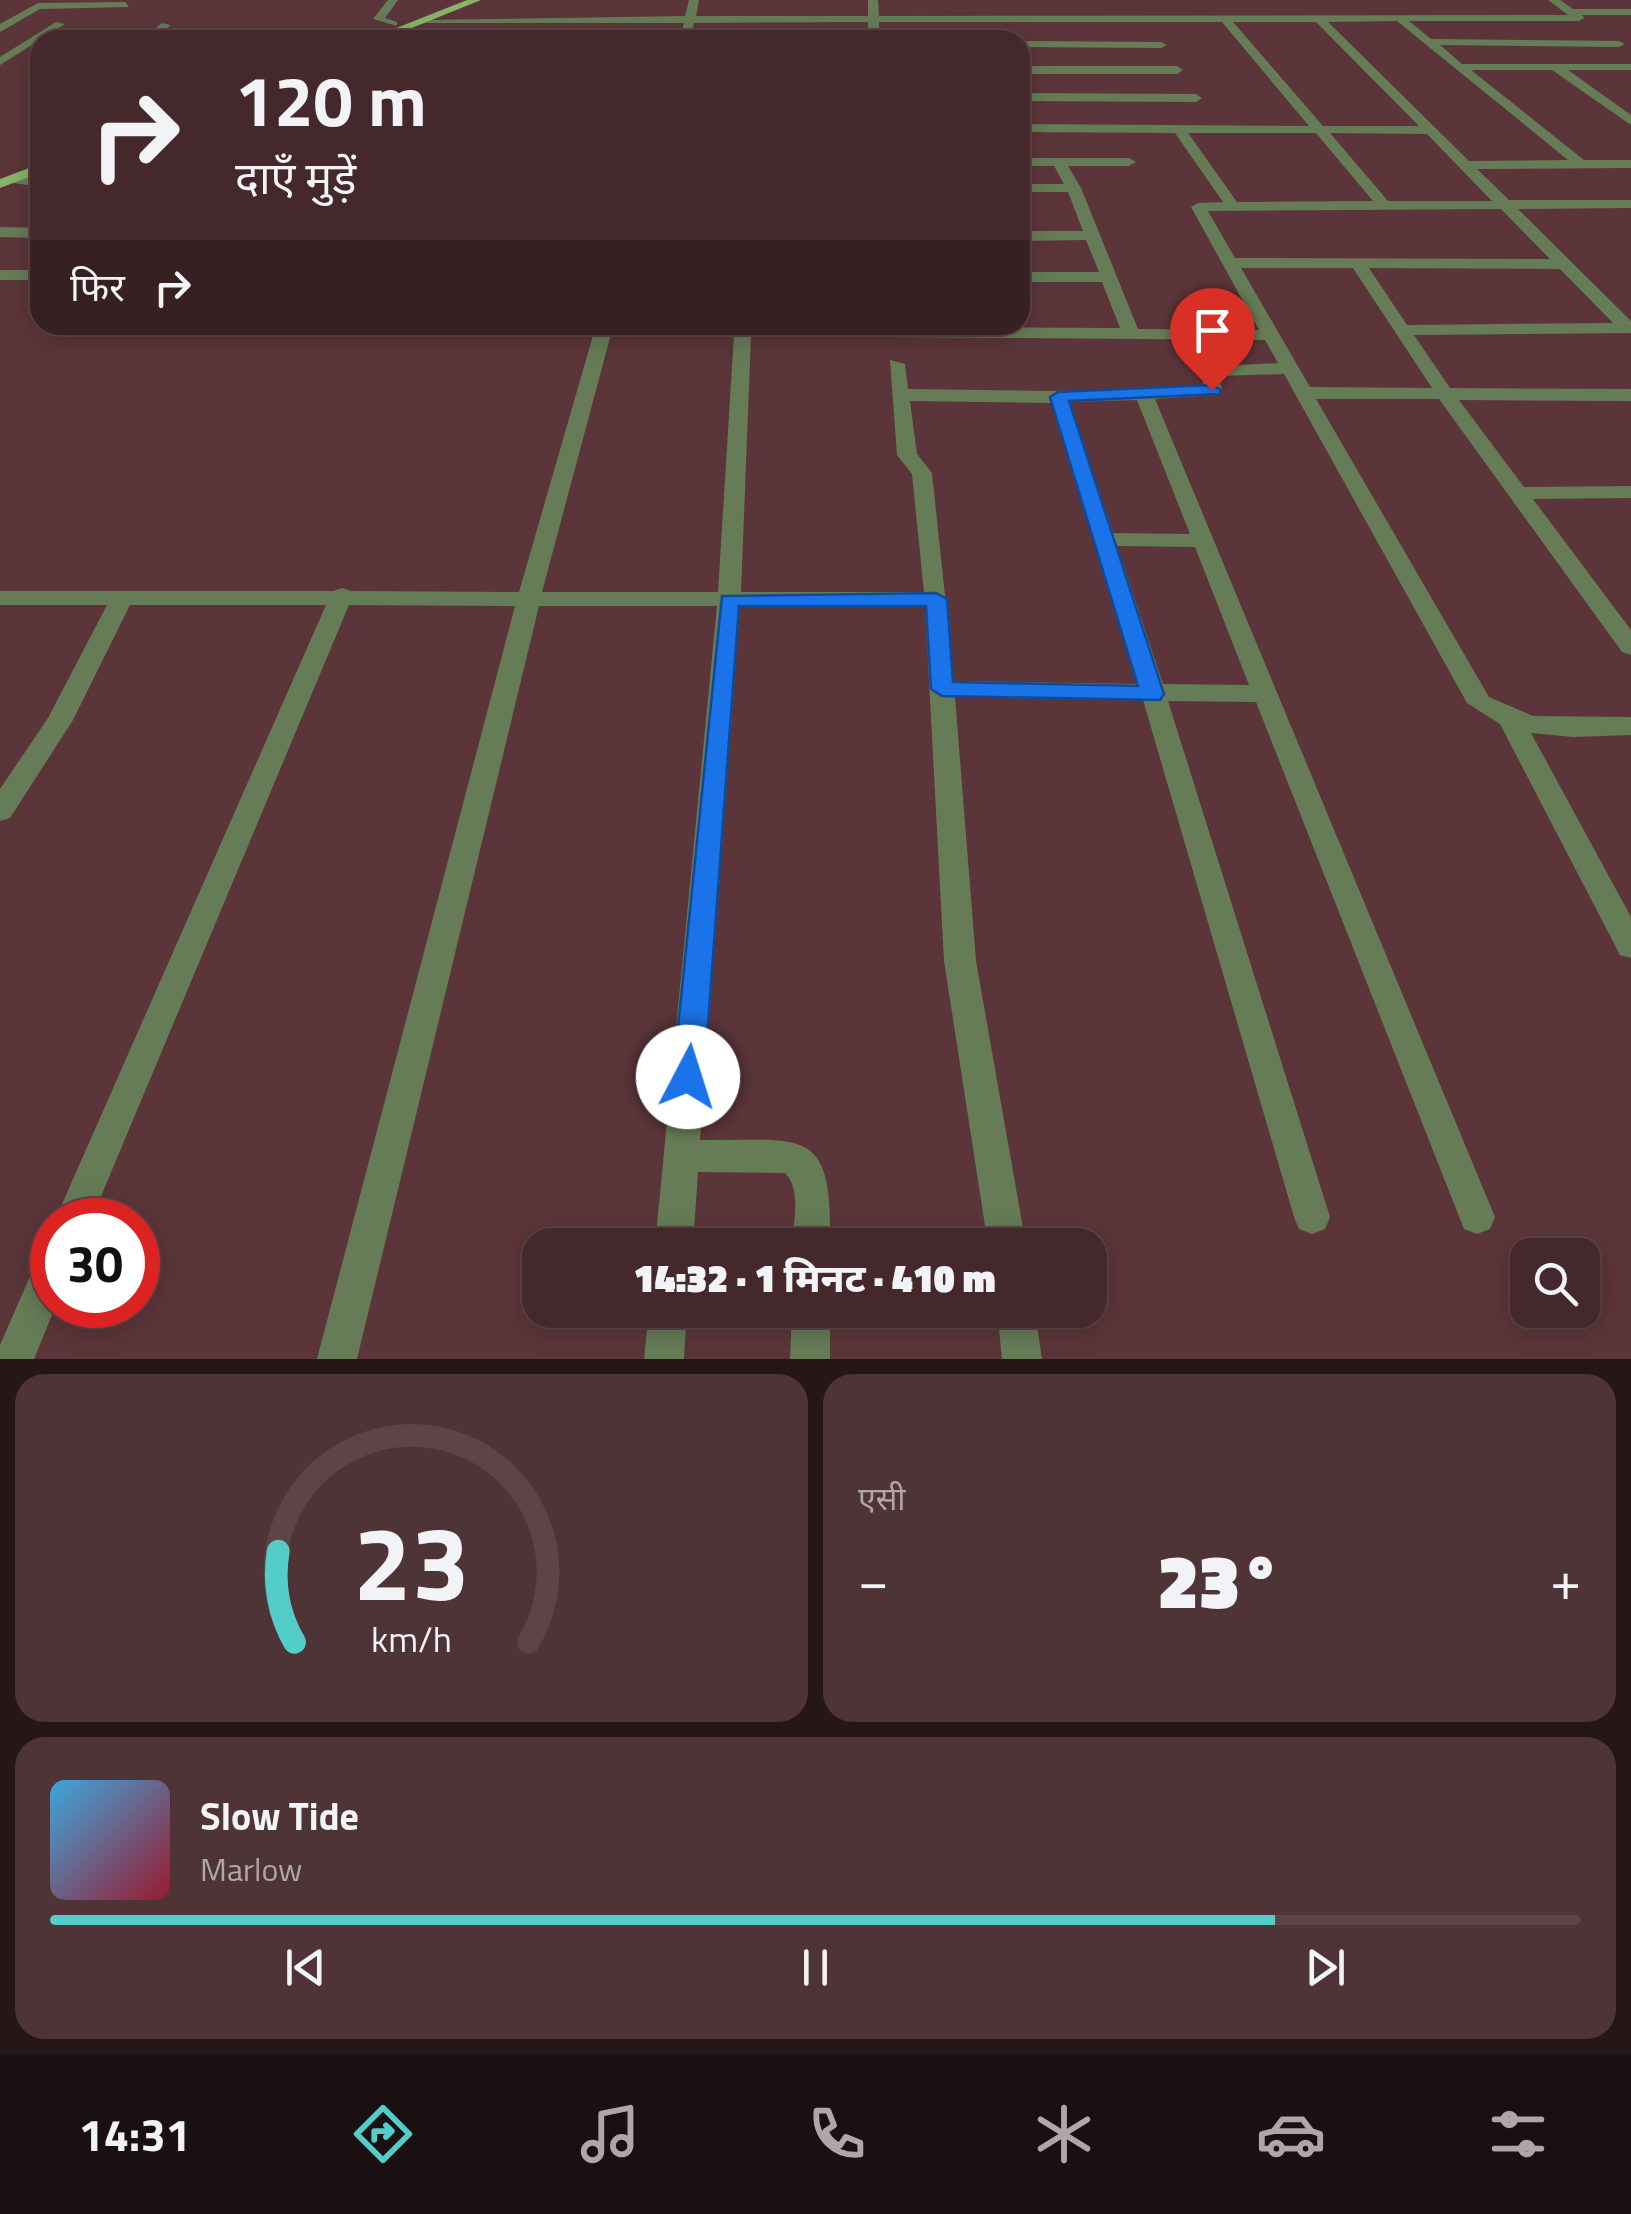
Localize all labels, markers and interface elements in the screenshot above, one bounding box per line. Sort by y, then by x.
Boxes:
text: 120 m [235,47,427,153]
icon: right [70,70,200,200]
text: दाएँ मुड़ें [235,143,356,211]
text: फिर [70,258,125,316]
icon: right [145,260,200,315]
pin [1170,288,1255,391]
icon: arrive [1185,303,1240,358]
position arrow [636,1025,740,1129]
speed limit sign: 30 [30,1198,160,1328]
map controls [1510,1238,1600,1328]
button: search [1510,1238,1600,1328]
text: 14:32 · 1 मिनट · 410 m [634,1249,995,1307]
text: एसी [858,1474,906,1522]
text: 23 [353,1482,470,1640]
text: 23° [1158,1523,1281,1637]
text: − [858,1538,889,1621]
text: + [1550,1538,1581,1621]
text: km/h [371,1611,452,1666]
text: Slow Tide [200,1787,359,1845]
text: Marlow [200,1845,303,1893]
icon: previous [278,1940,333,1995]
icon: pause [788,1940,843,1995]
icon: next [1298,1940,1353,1995]
icon: directions [348,2099,418,2169]
icon: music [575,2099,645,2169]
icon: phone [802,2099,872,2169]
icon: climate [1029,2099,1099,2169]
icon: car [1256,2099,1326,2169]
icon: filters [1483,2099,1553,2169]
text: 14:31 [78,2100,191,2168]

